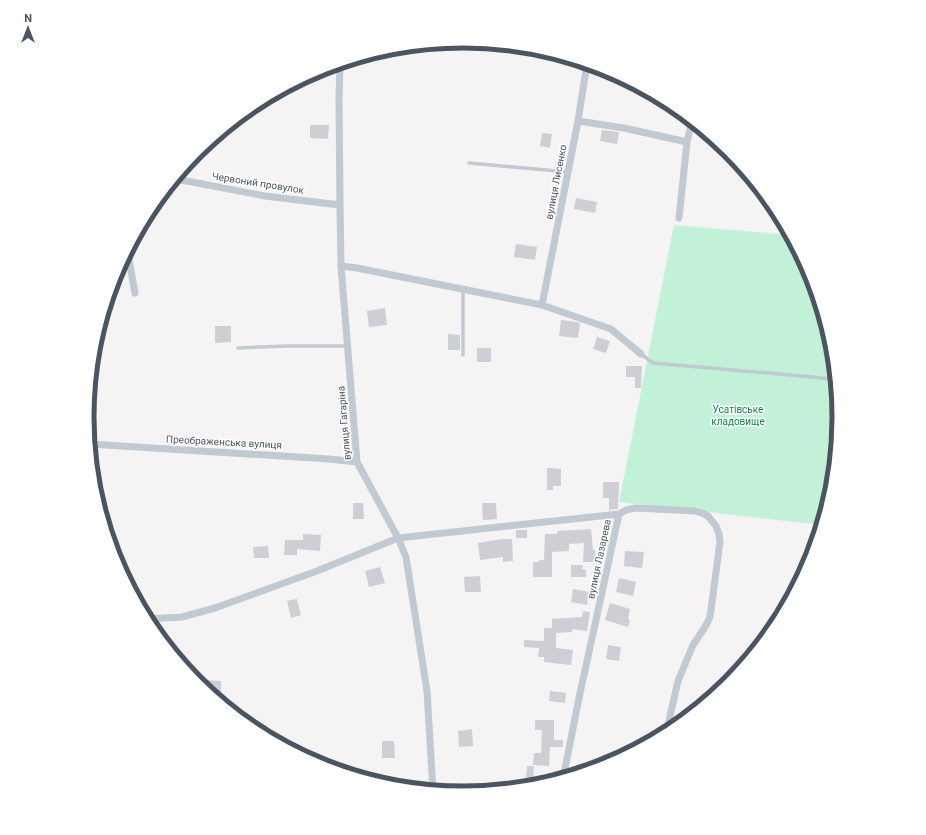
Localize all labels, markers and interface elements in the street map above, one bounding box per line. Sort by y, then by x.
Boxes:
north arrow [8,8,48,48]
text: N [24,12,32,25]
street label: вулиця Лисенко [543,143,569,220]
street label: Червоний провулок [211,170,305,196]
street label: вулиця Гагаріна [335,385,353,461]
park label: Усатівське кладовище [711,404,765,427]
street label: Преображенська вулиця [166,433,282,451]
street label: вулиця Лазарева [585,518,613,600]

